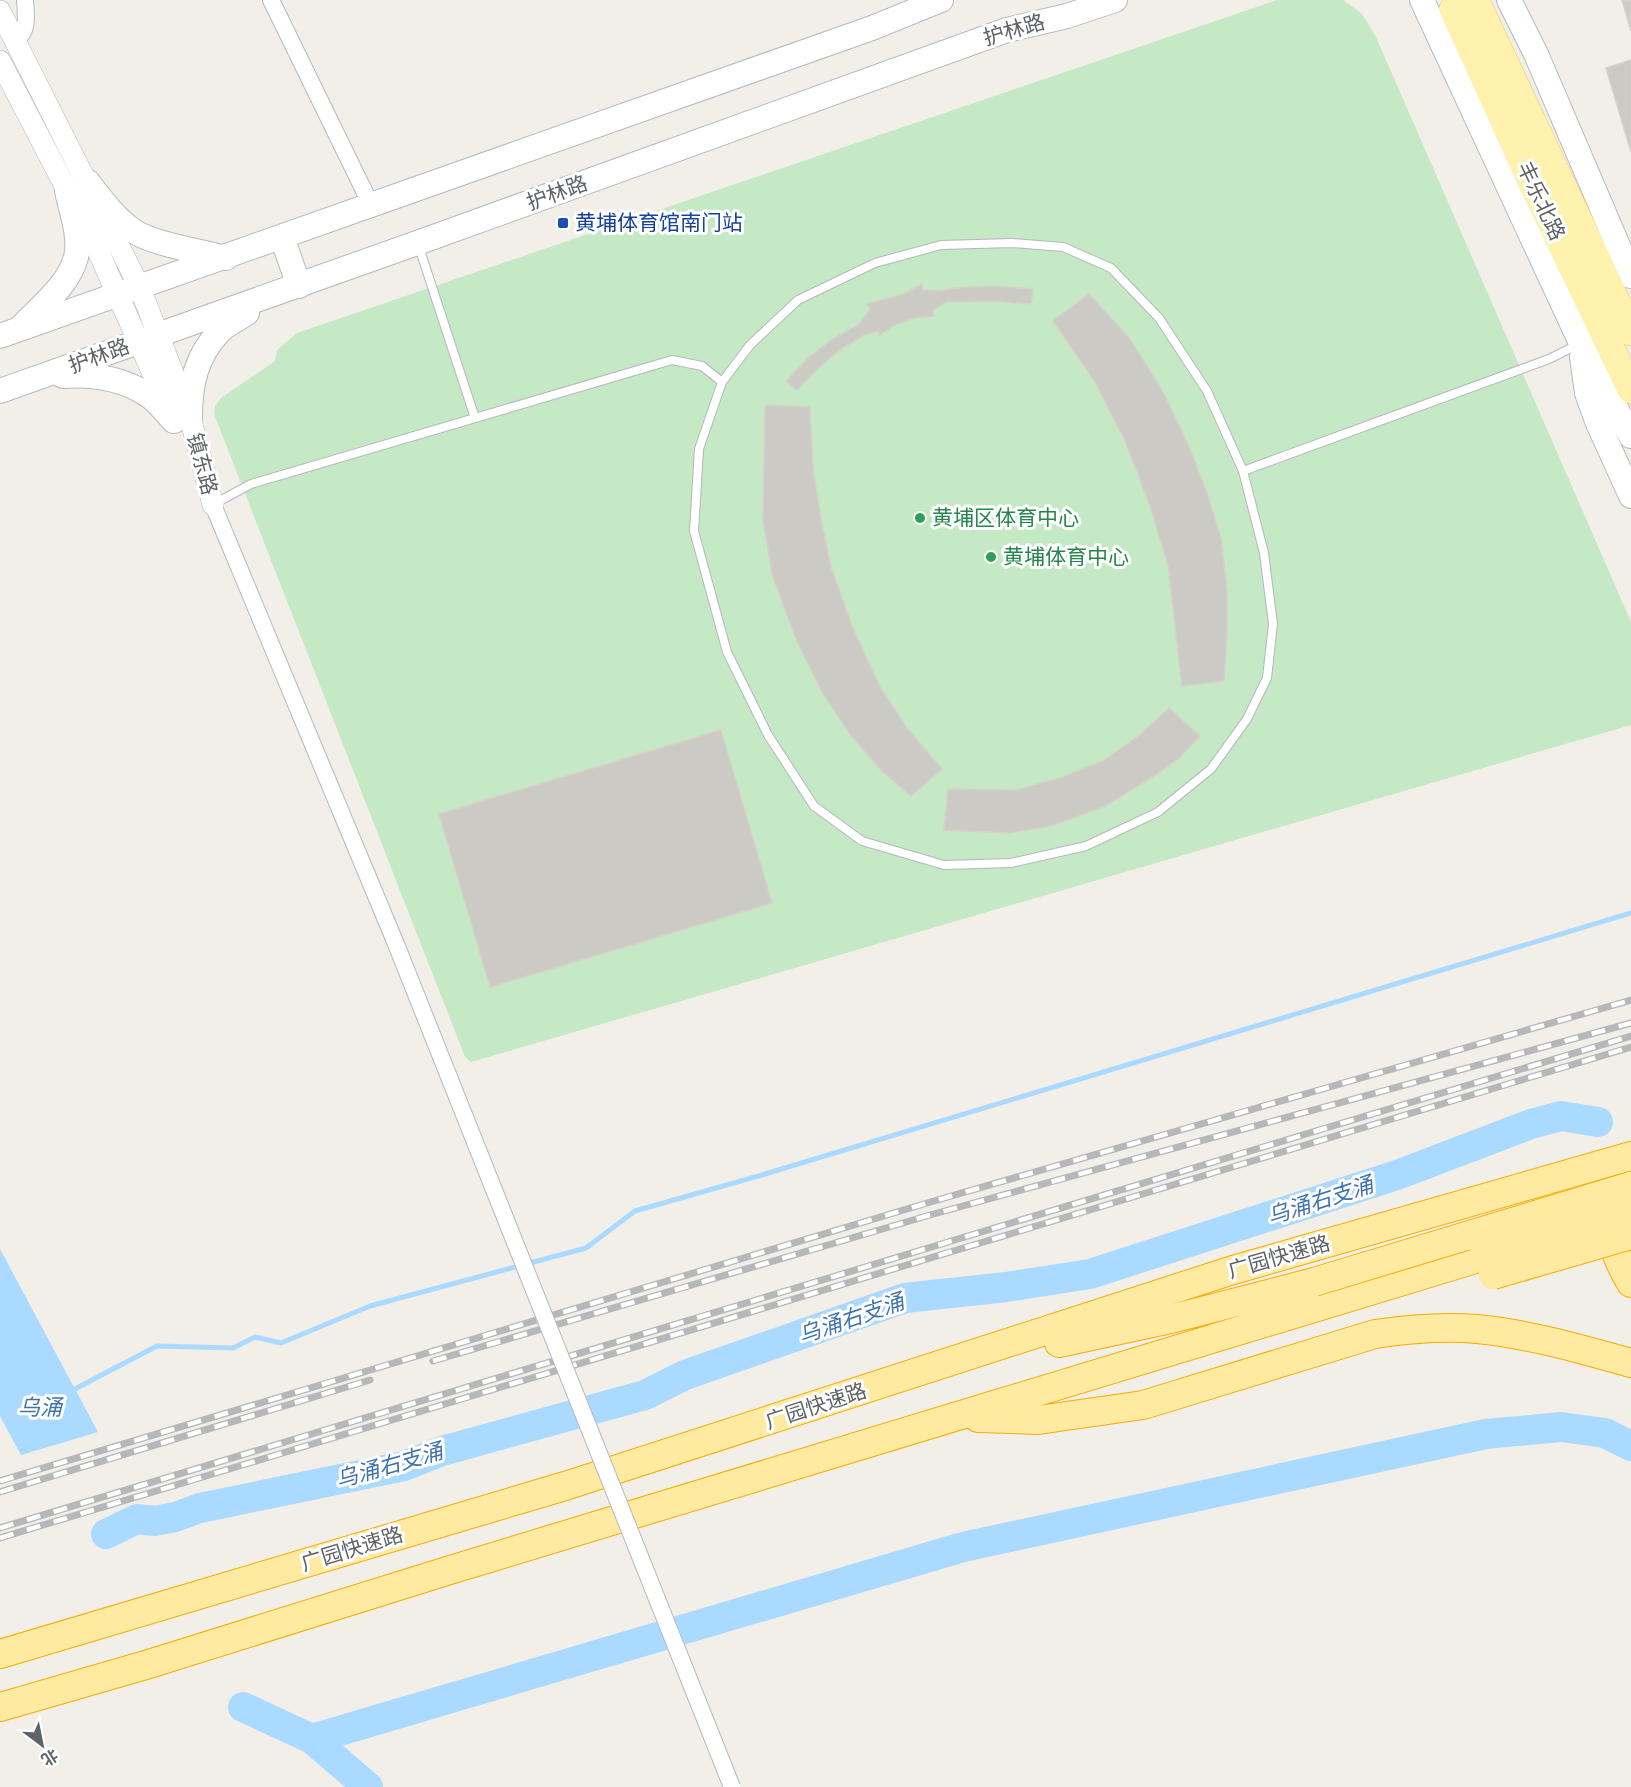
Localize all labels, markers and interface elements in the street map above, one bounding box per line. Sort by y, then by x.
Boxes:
street label: 护林路 [980,7,1048,53]
street label: 丰乐北路 [1510,157,1572,245]
street label: 护林路 [522,168,592,218]
place label: 黄埔体育馆南门站 [575,208,743,238]
marker: 黄埔体育馆南门站 [556,216,570,230]
street label: 护林路 [64,331,134,381]
street label: 镇东路 [179,430,225,498]
place label: 黄埔区体育中心 [932,503,1079,533]
marker: 黄埔区体育中心 [913,511,927,525]
place label: 黄埔体育中心 [1003,542,1129,572]
marker: 黄埔体育中心 [984,550,998,564]
water label: 乌涌右支涌 [1263,1167,1380,1232]
street label: 广园快速路 [1224,1228,1334,1286]
water label: 乌涌右支涌 [794,1284,911,1351]
street label: 广园快速路 [761,1376,871,1436]
water label: 乌涌 [18,1391,65,1423]
water label: 乌涌右支涌 [332,1434,449,1496]
street label: 广园快速路 [297,1519,407,1579]
north arrow [12,1715,72,1775]
text: 北 [37,1743,63,1771]

